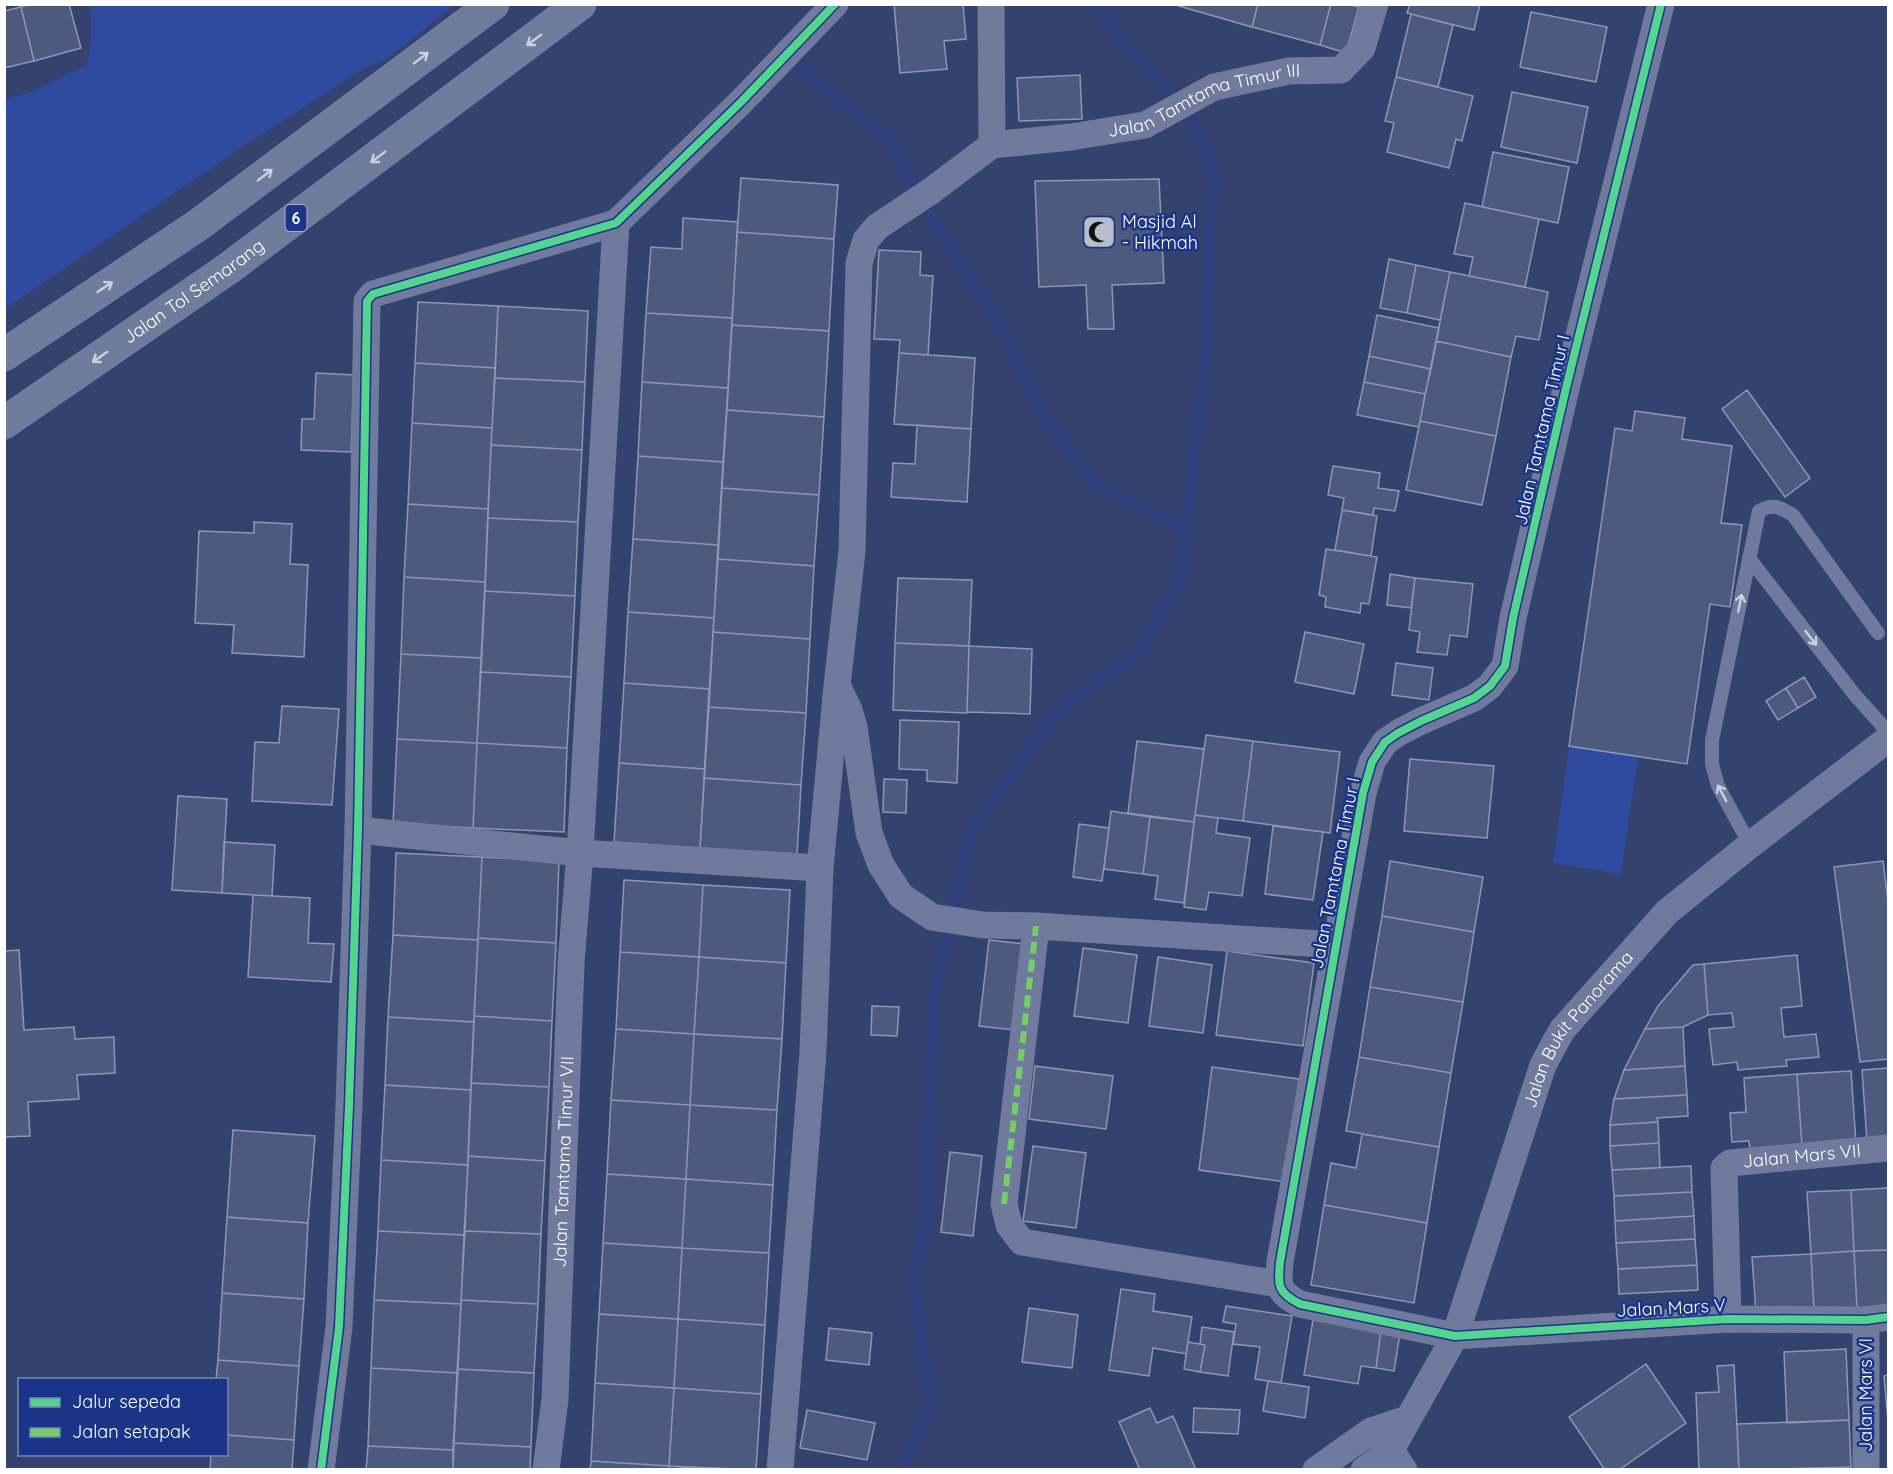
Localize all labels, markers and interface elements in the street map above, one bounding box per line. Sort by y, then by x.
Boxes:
one-way arrow [526,33,542,46]
one-way arrow [413,52,429,65]
street label: Jalan Tamtama Timur III [1106,59,1300,142]
one-way arrow [370,150,386,163]
one-way arrow [256,169,272,182]
road number: 6 [286,205,306,231]
place label: Masjid Al - Hikmah [1122,210,1198,254]
mosque icon: Masjid Al - Hikmah [1081,214,1117,250]
street label: Jalan Tol Semarang [119,234,269,348]
one-way arrow [97,281,114,294]
street label: Jalan Tamtama Timur I [1508,332,1575,527]
one-way arrow [93,351,109,363]
one-way arrow [1735,594,1746,613]
one-way arrow [1804,629,1817,645]
street label: Jalan Tamtama Timur I [1305,775,1364,971]
one-way arrow [1716,785,1727,803]
street label: Jalan Bukit Panorama [1518,946,1638,1110]
street label: Jalan Tamtama Timur VII [548,1056,579,1268]
street label: Jalan Mars VII [1742,1139,1862,1173]
street label: Jalan Mars V [1616,1293,1726,1322]
street label: Jalan Mars VI [1854,1338,1877,1452]
legend [18,1378,228,1456]
text: Jalur sepeda [72,1390,181,1413]
text: Jalan setapak [72,1420,191,1443]

